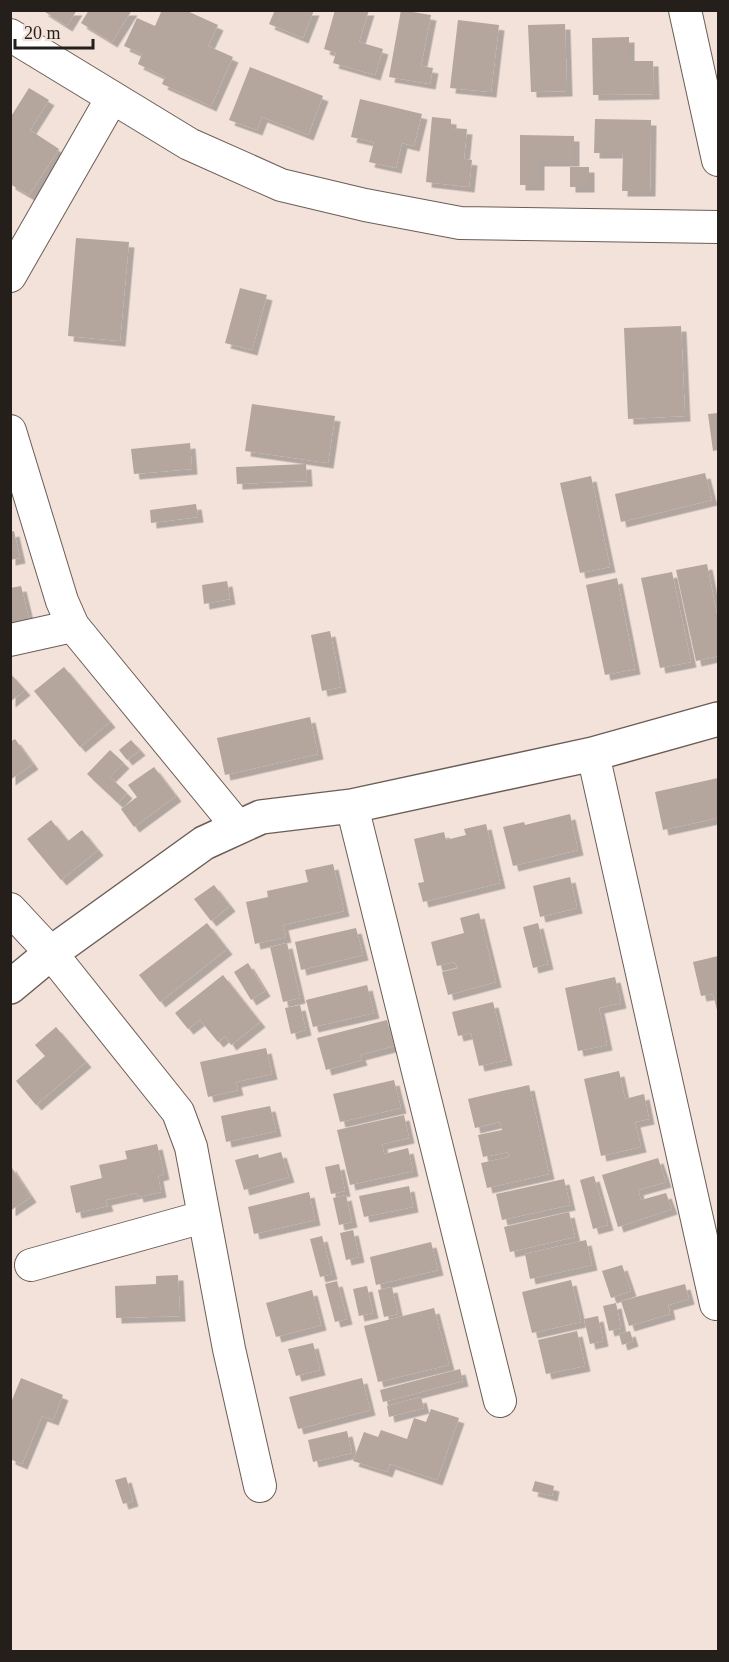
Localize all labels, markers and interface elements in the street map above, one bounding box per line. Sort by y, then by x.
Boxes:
scale bar [15,12,93,50]
text: 20 m [24,23,61,43]

